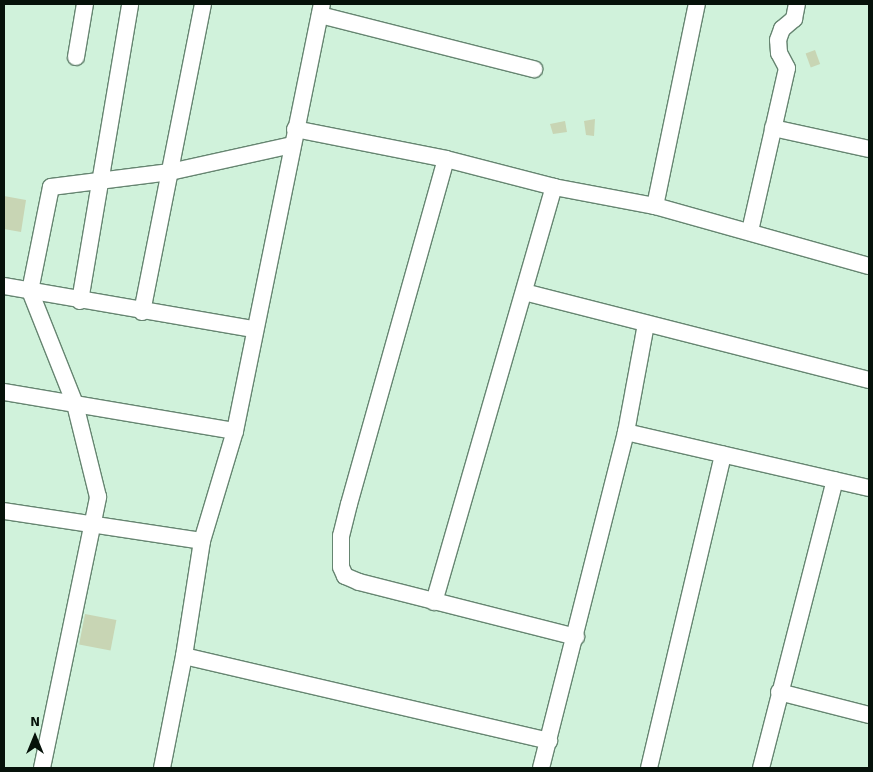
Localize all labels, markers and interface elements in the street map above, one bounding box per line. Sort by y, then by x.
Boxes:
north arrow [10,712,60,762]
text: N [30,713,40,730]

